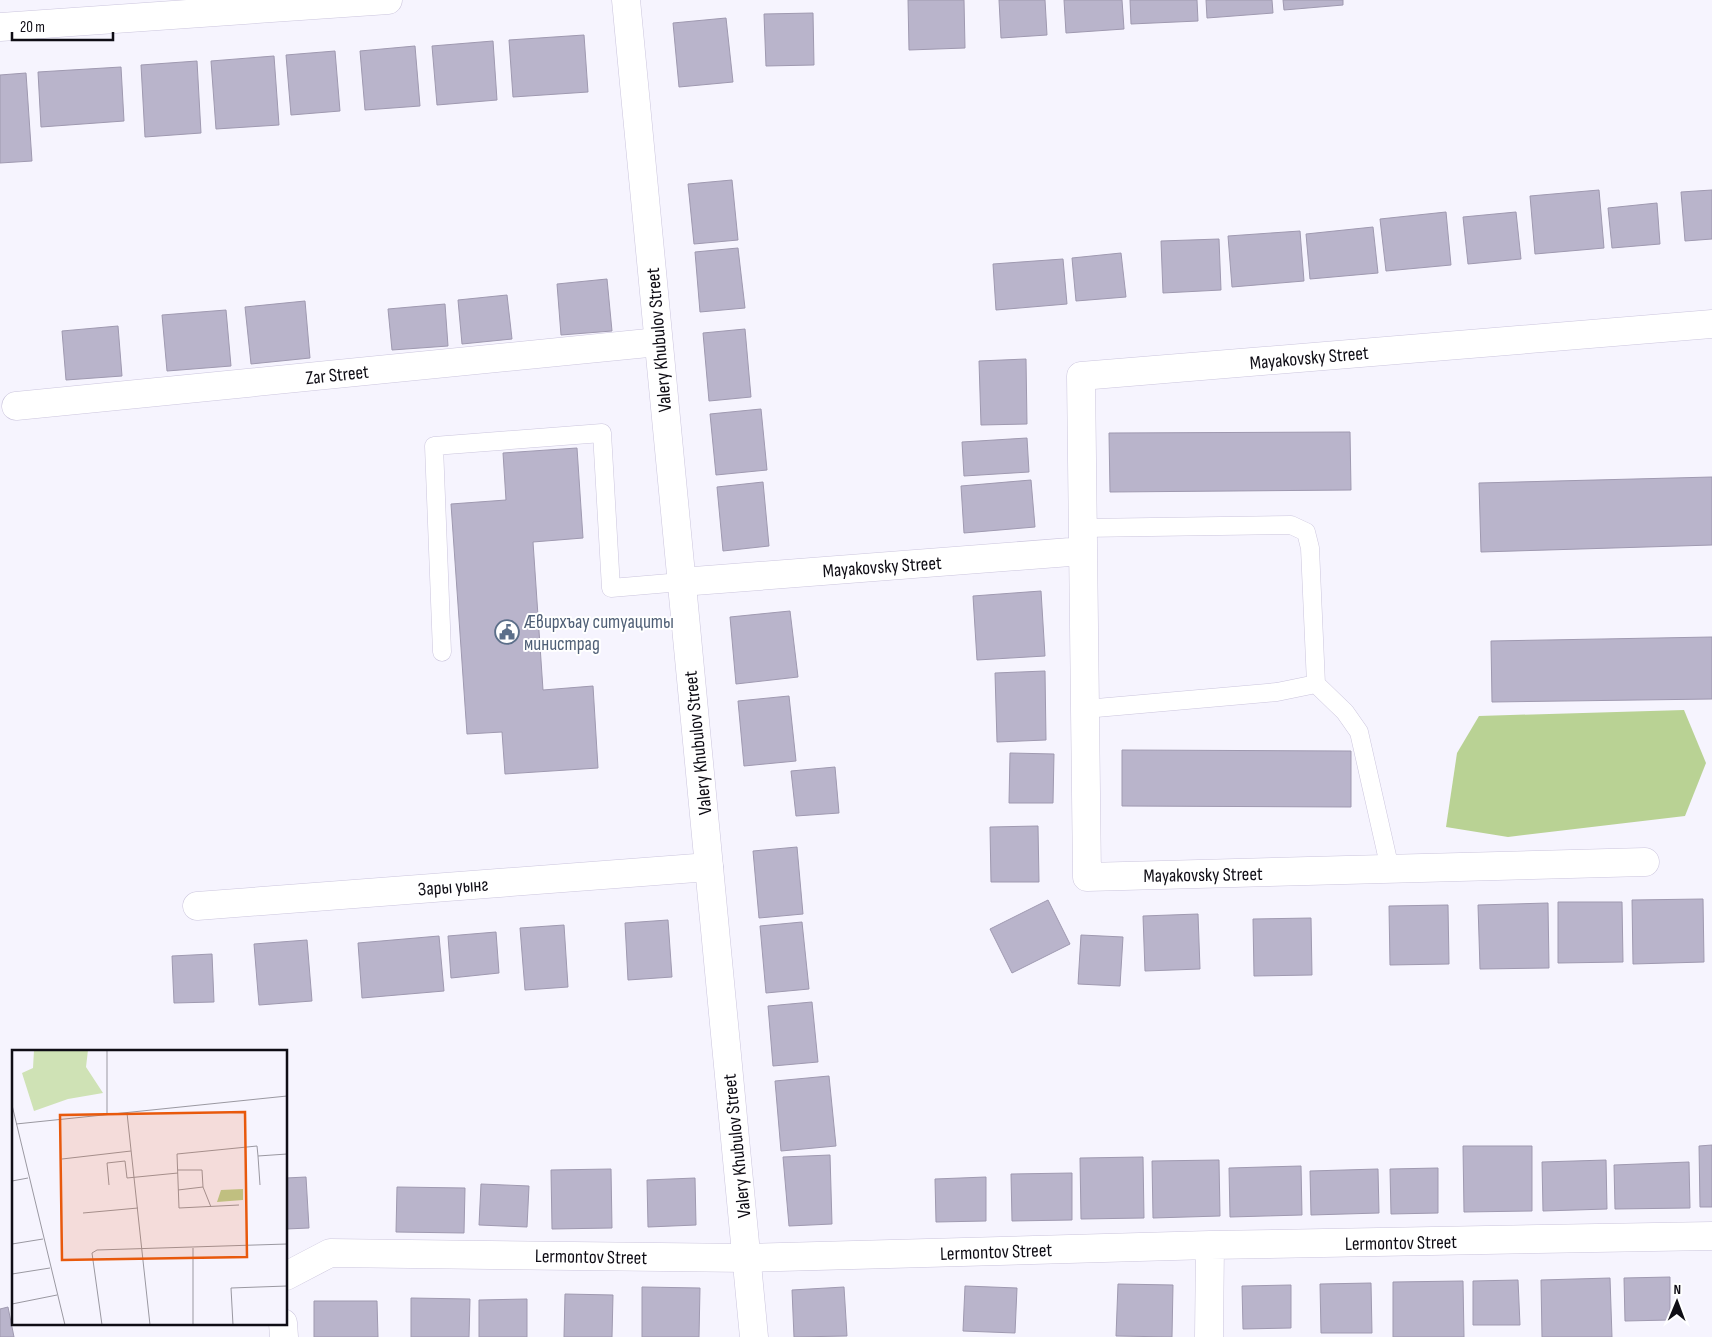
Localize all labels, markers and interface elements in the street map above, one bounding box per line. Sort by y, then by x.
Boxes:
scale bar [12,10,114,42]
text: 20 m [20,18,45,37]
street label: Valery Khubulov Street [642,267,677,413]
street label: Mayakovsky Street [1249,342,1370,375]
street label: Zar Street [304,361,370,390]
street label: Mayakovsky Street [822,552,943,583]
place label: Æвирхъау ситуациты министрад [523,611,674,656]
public building icon: Æвирхъау ситуациты министрад [494,619,520,645]
street label: Valery Khubulov Street [679,669,717,816]
street label: Mayakovsky Street [1143,863,1263,888]
street label: Зары уынг [417,874,489,901]
inset map [12,1050,288,1324]
street label: Valery Khubulov Street [718,1072,756,1219]
street label: Lermontov Street [1345,1231,1457,1256]
street label: Lermontov Street [940,1239,1053,1266]
street label: Lermontov Street [535,1245,647,1270]
north arrow [1652,1277,1702,1327]
text: N [1673,1281,1681,1298]

